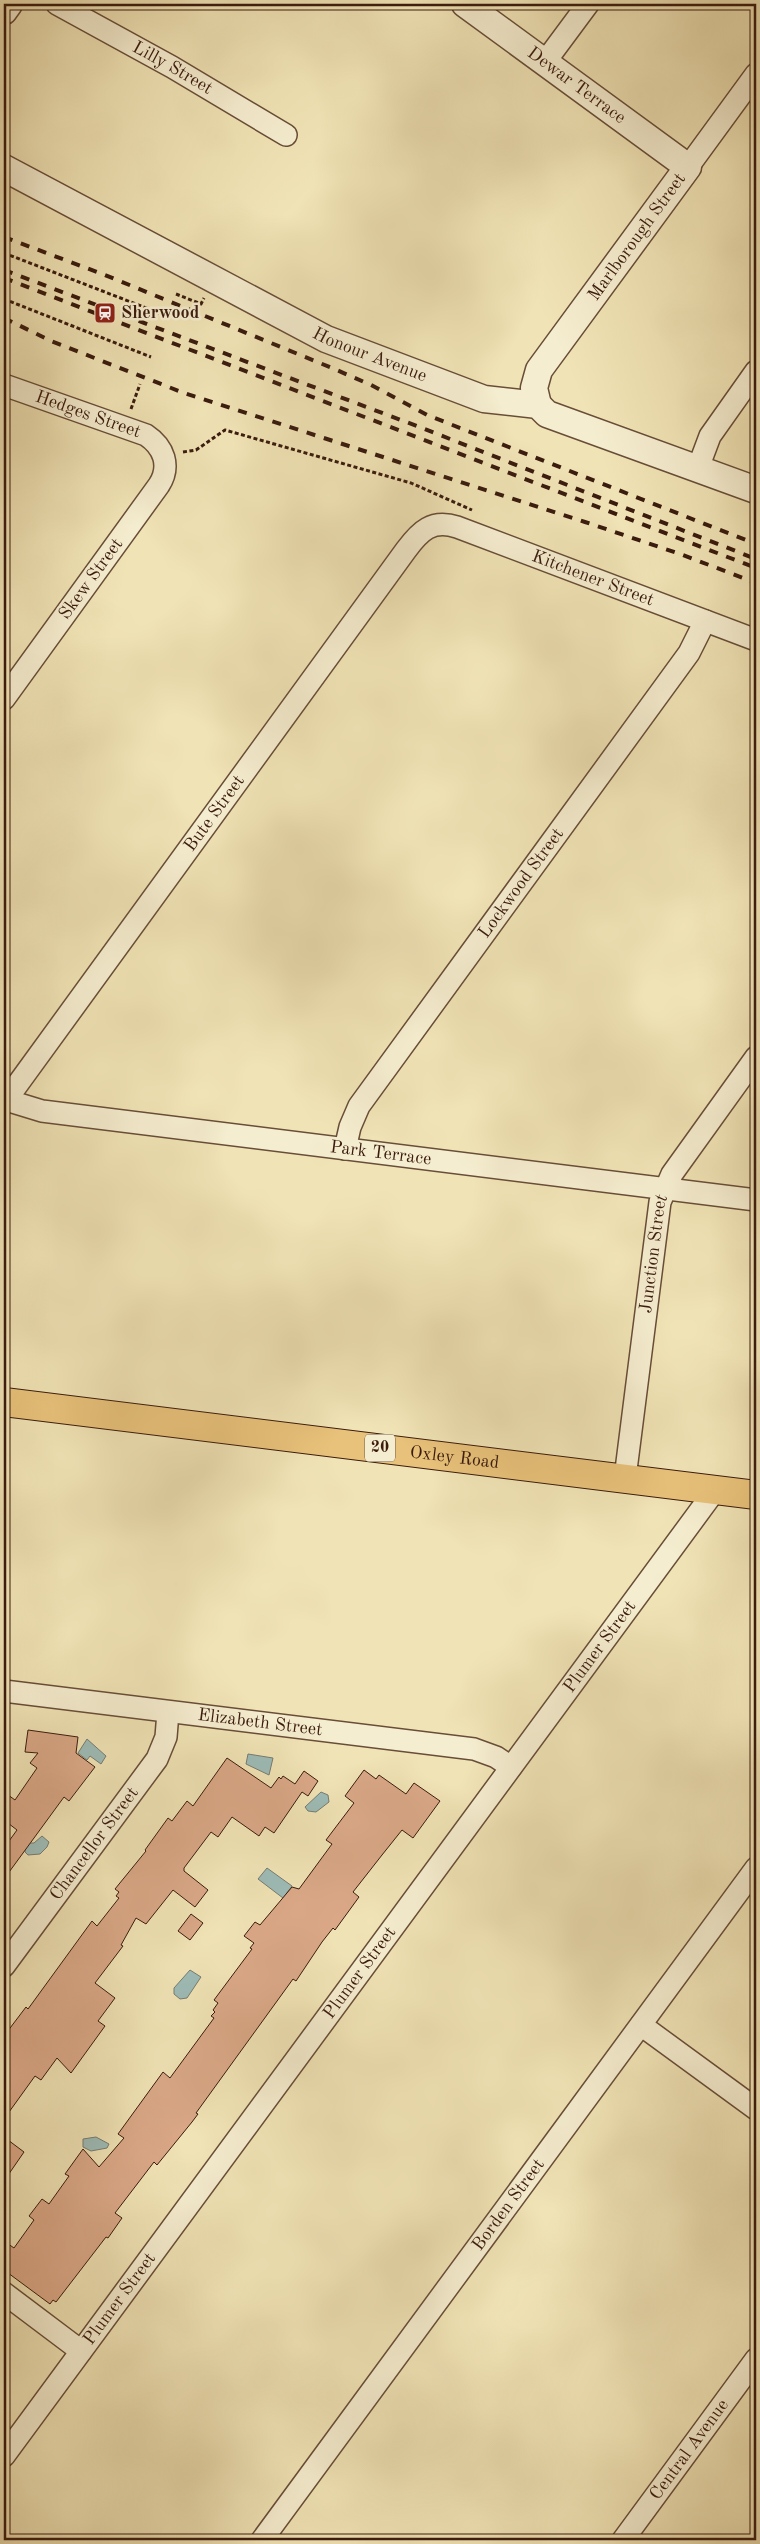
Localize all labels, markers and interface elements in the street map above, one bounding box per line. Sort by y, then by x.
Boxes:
street label: Lilly Street [129,38,216,98]
street label: Dewar Terrace [524,44,629,127]
street label: Marlborough Street [585,170,689,304]
station icon: Sherwood [93,301,117,325]
place label: Sherwood [121,304,200,322]
street label: Honour Avenue [309,324,429,385]
street label: Hedges Street [33,388,143,441]
street label: Skew Street [56,535,126,623]
street label: Kitchener Street [529,547,656,610]
street label: Bute Street [181,772,248,855]
street label: Lockwood Street [475,825,567,942]
street label: Park Terrace [329,1138,432,1168]
street label: Junction Street [637,1191,671,1314]
road number: 20 [365,1435,395,1462]
street label: Oxley Road [409,1443,500,1472]
street label: Plumer Street [560,1597,640,1696]
street label: Elizabeth Street [197,1706,323,1739]
street label: Chancellor Street [47,1784,142,1904]
street label: Plumer Street [320,1923,399,2022]
street label: Borden Street [469,2156,548,2254]
street label: Plumer Street [80,2250,159,2348]
street label: Central Avenue [647,2396,732,2503]

